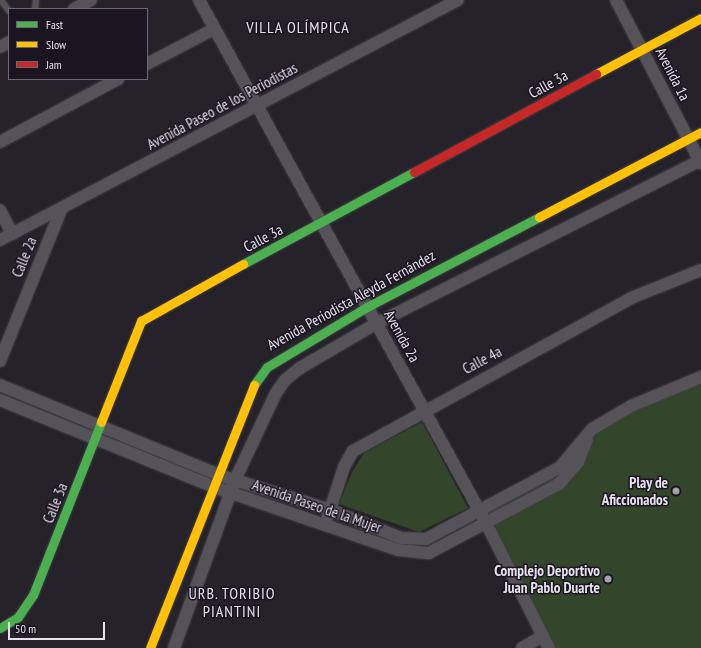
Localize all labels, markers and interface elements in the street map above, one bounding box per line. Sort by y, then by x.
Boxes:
legend [8,8,148,80]
text: Fast [46,17,63,32]
district label: VILLA OLÍMPICA [246,17,350,37]
text: Slow [46,37,66,52]
street label: Avenida 1a [652,45,694,103]
text: Jam [46,57,62,72]
street label: Avenida Paseo de los Periodistas [144,59,300,153]
street label: Calle 3a [525,66,571,102]
street label: Calle 3a [240,220,286,256]
street label: Calle 2a [8,234,40,280]
street label: Avenida Periodista Aleyda Fernández [263,246,439,354]
street label: Avenida 2a [380,307,424,365]
street label: Calle 4a [459,342,505,378]
place label: Play de Aficcionados [602,473,668,508]
street label: Avenida Paseo de la Mujer [250,475,384,537]
street label: Calle 3a [39,480,71,526]
marker: Play de Aficcionados [671,486,681,496]
place label: Complejo Deportivo Juan Pablo Duarte [494,561,600,596]
marker: Complejo Deportivo Juan Pablo Duarte [603,574,613,584]
district label: URB. TORIBIO PIANTINI [188,583,276,621]
scale bar [10,614,107,640]
text: 50 m [15,621,36,636]

